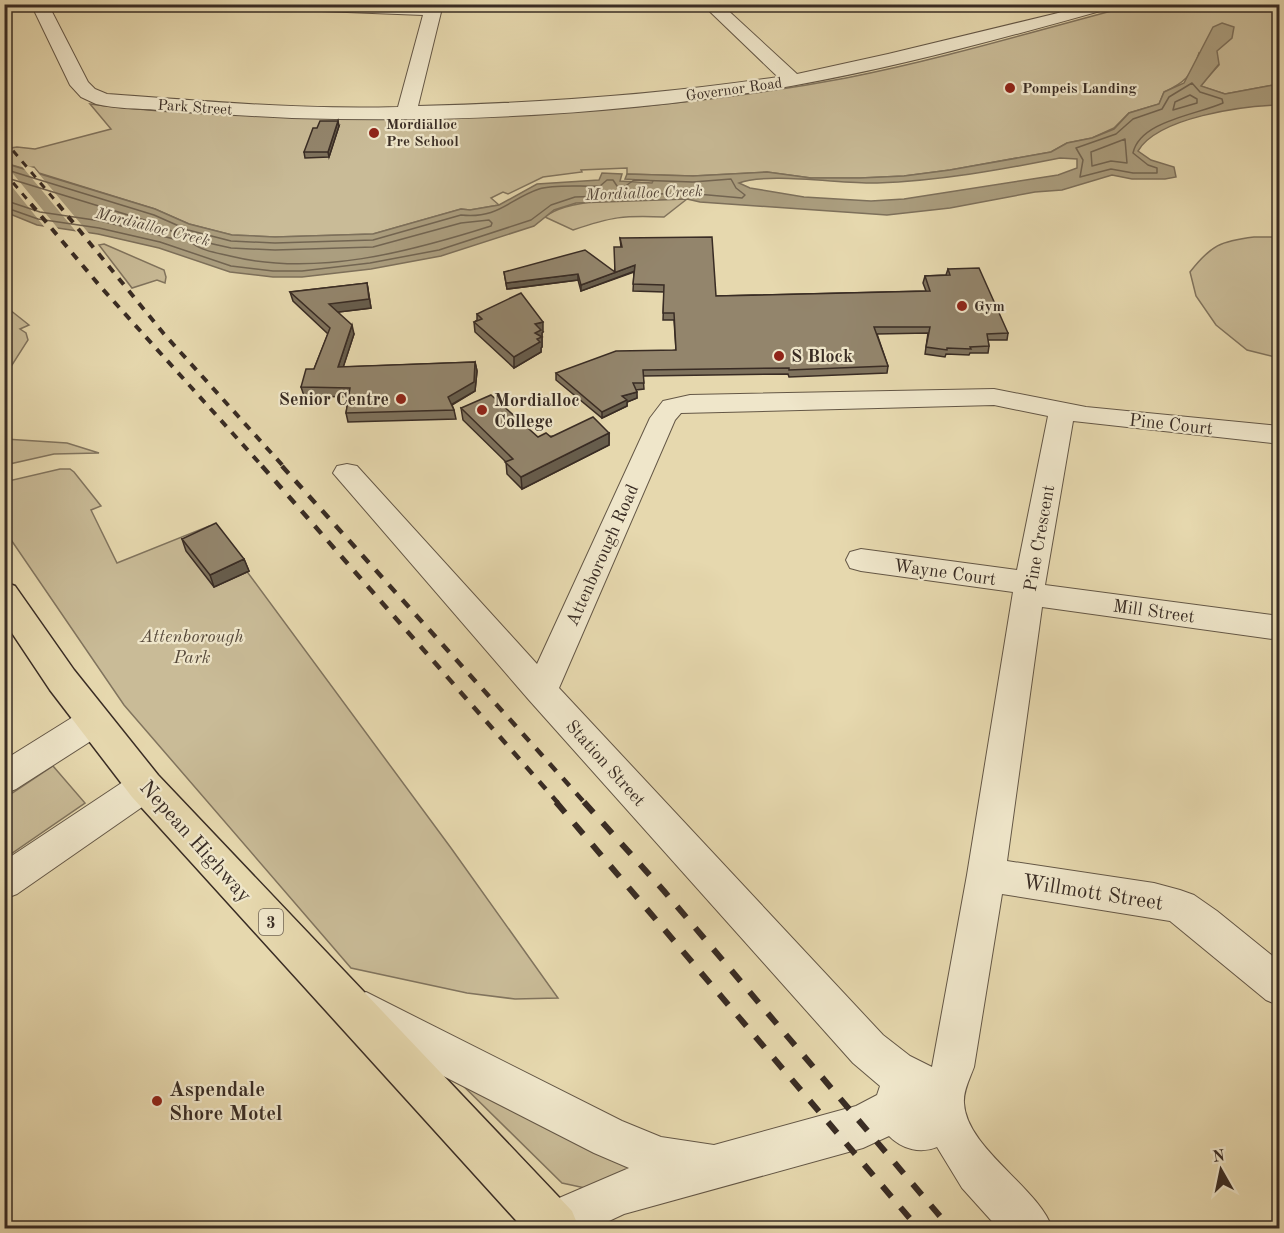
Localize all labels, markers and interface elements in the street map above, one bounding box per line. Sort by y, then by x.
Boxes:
street label: Governor Road [685,76,784,105]
marker: Pompeis Landing [1003,81,1017,95]
place label: Pompeis Landing [1022,82,1138,97]
street label: Park Street [157,98,233,119]
place label: Mordialloc Pre School [386,118,459,150]
marker: Mordialloc Pre School [367,126,381,140]
water label: Mordialloc Creek [584,184,703,204]
water label: Mordialloc Creek [93,206,212,250]
marker: Gym [955,299,969,313]
place label: Gym [974,300,1005,315]
place label: S Block [791,348,853,366]
marker: S Block [772,349,786,363]
place label: Senior Centre [279,391,389,409]
marker: Senior Centre [394,392,408,406]
place label: Mordialloc College [494,392,580,431]
marker: Mordialloc College [475,403,489,417]
street label: Pine Court [1128,412,1214,438]
street label: Attenborough Road [564,482,642,629]
street label: Pine Crescent [1022,484,1058,593]
street label: Wayne Court [892,557,997,589]
street label: Mill Street [1112,597,1196,627]
park label: Attenborough Park [139,628,244,667]
street label: Station Street [562,717,648,810]
street label: Nepean Highway [135,777,255,907]
street label: Willmott Street [1021,872,1164,915]
road number: 3 [259,909,283,935]
place label: Aspendale Shore Motel [169,1080,283,1125]
marker: Aspendale Shore Motel [150,1094,164,1108]
north arrow [1191,1140,1251,1200]
text: N [1212,1148,1227,1166]

